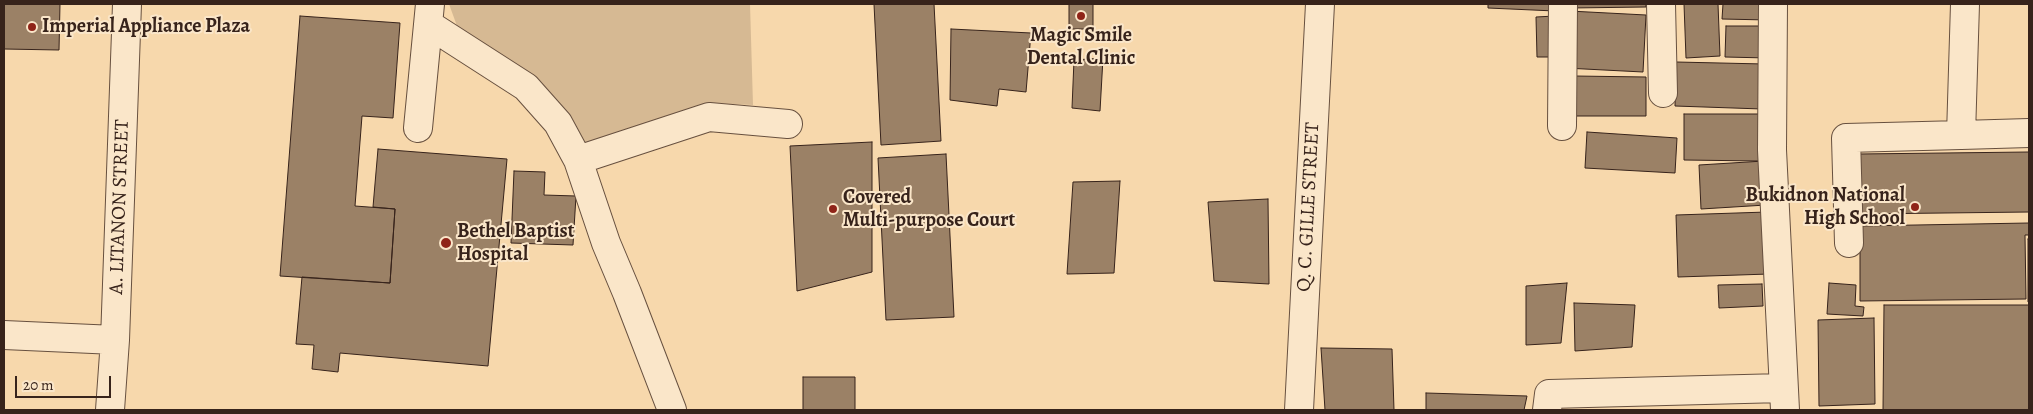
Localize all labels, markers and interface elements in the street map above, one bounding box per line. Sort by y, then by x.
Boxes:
marker: Magic Smile Dental Clinic [1075,10,1087,22]
place label: Imperial Appliance Plaza [42,15,250,39]
marker: Imperial Appliance Plaza [26,21,38,33]
place label: Magic Smile Dental Clinic [1027,24,1135,71]
street label: A. LITANON STREET [105,119,135,295]
street label: Q. C. GILLE STREET [1293,122,1325,292]
place label: Bukidnon National High School [1745,184,1905,231]
place label: Covered Multi-purpose Court [843,186,1015,233]
marker: Bukidnon National High School [1909,201,1921,213]
marker: Covered Multi-purpose Court [827,203,839,215]
place label: Bethel Baptist Hospital [457,220,574,267]
marker: Bethel Baptist Hospital [439,236,453,250]
scale bar [18,366,114,398]
text: 20 m [23,375,54,395]

